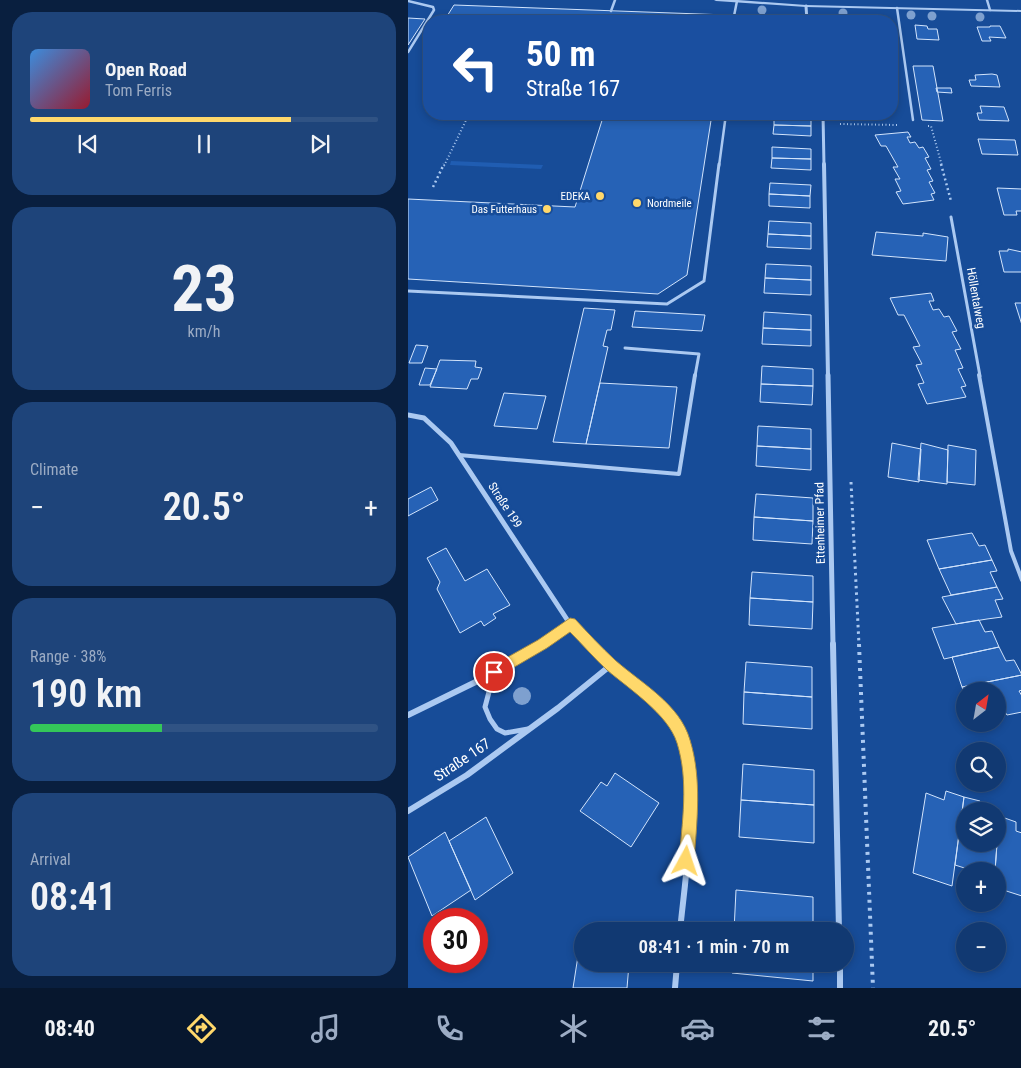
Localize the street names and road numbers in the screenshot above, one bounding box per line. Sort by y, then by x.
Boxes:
street label: Höllentalweg [964,266,988,330]
street label: Straße 199 [485,480,525,530]
street label: Ettenheimer Pfad [812,482,828,564]
street label: Straße 167 [430,735,494,785]

